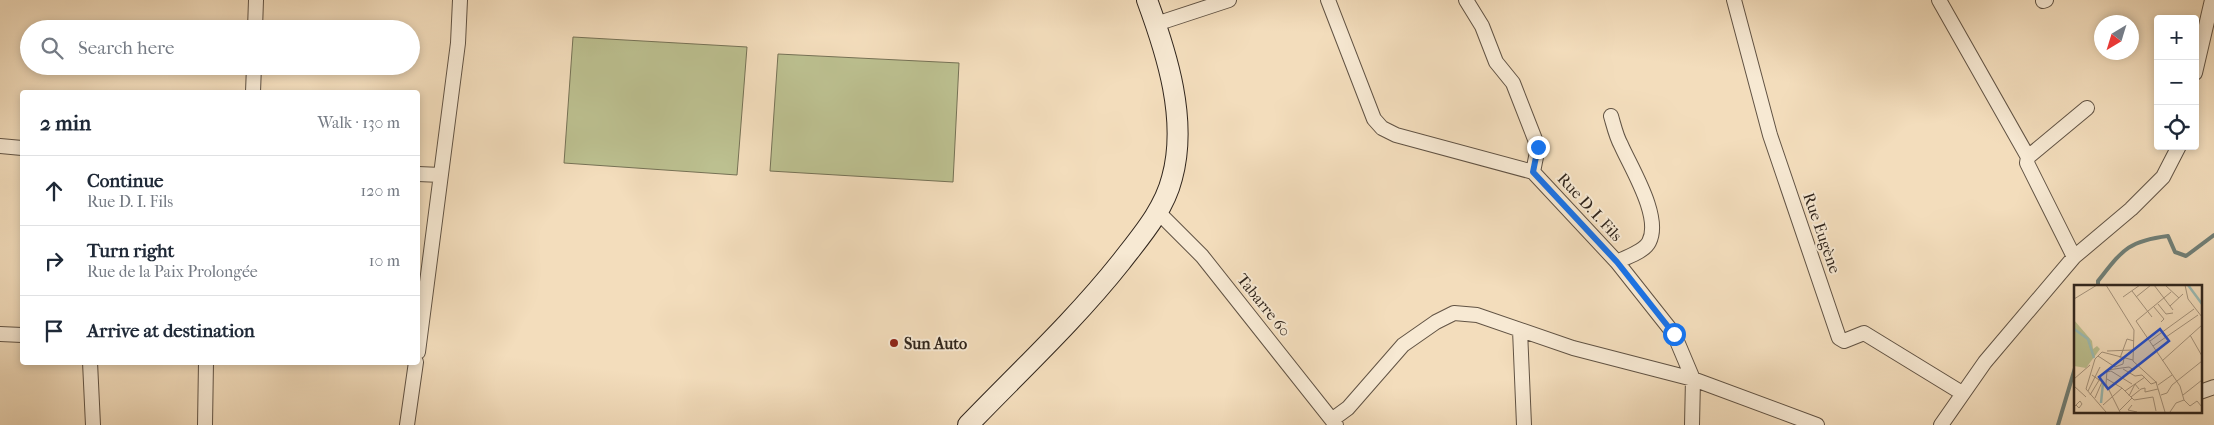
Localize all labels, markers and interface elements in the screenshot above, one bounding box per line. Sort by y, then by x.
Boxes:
north arrow [2094,15,2139,60]
map controls [2154,15,2199,150]
button: + [2154,15,2199,60]
search box [20,20,420,75]
icon: search [38,34,66,62]
text: Search here [78,37,174,59]
button: − [2154,60,2199,105]
button: locate [2154,105,2199,150]
text: 2 min [40,111,91,135]
text: Walk · 130 m [317,113,400,132]
route end [1527,136,1550,159]
street label: Rue D. I. Fils [1554,169,1626,245]
text: Continue [87,170,163,192]
icon: ahead [40,177,68,205]
text: 120 m [361,181,400,200]
street label: Rue Eugène [1799,190,1845,276]
text: Rue D. I. Fils [87,192,173,211]
text: Turn right [87,240,174,262]
icon: right [40,247,68,275]
text: 10 m [369,251,400,270]
text: Rue de la Paix Prolongée [87,262,258,281]
street label: Tabarre 60 [1233,270,1295,340]
inset map [2074,285,2202,412]
icon: arrive [40,317,68,345]
text: Arrive at destination [87,320,255,342]
route start [1663,323,1686,346]
place label: Sun Auto [904,334,967,353]
marker: Sun Auto [888,337,900,349]

